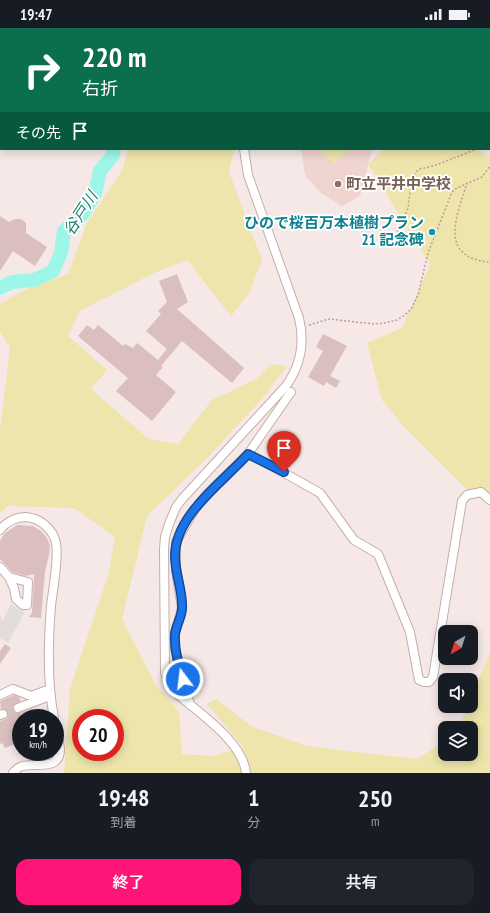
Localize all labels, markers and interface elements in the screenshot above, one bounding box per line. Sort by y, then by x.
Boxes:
text: 19:47 [20,5,52,24]
text: 220 m [82,38,146,75]
icon: right [16,44,68,96]
text: 右折 [82,77,118,100]
icon: arrive [69,120,91,142]
text: その先 [16,123,61,142]
place label: 町立平井中学校 [346,174,451,193]
marker: 町立平井中学校 [333,179,343,189]
water label: 谷戸川 [59,186,103,239]
place label: ひので桜百万本植樹プラン 21 記念碑 [244,213,424,249]
marker: ひので桜百万本植樹プラン 21 記念碑 [427,227,437,237]
pin [267,431,301,472]
icon: arrive [273,437,295,459]
north arrow [438,625,478,665]
map controls [438,625,478,761]
position arrow [162,658,204,700]
button: sound [438,673,478,713]
speed limit sign: 20 [72,709,124,761]
text: 19 [28,717,48,743]
button: layers [438,721,478,761]
text: km/h [29,738,47,751]
text: 19:48 [98,782,150,813]
text: 1 [248,782,259,813]
text: 250 [358,783,392,814]
text: m [371,813,379,830]
text: 到着 [111,814,137,831]
text: 分 [247,814,260,831]
button: 終了 [16,859,241,905]
button: 共有 [249,859,474,905]

